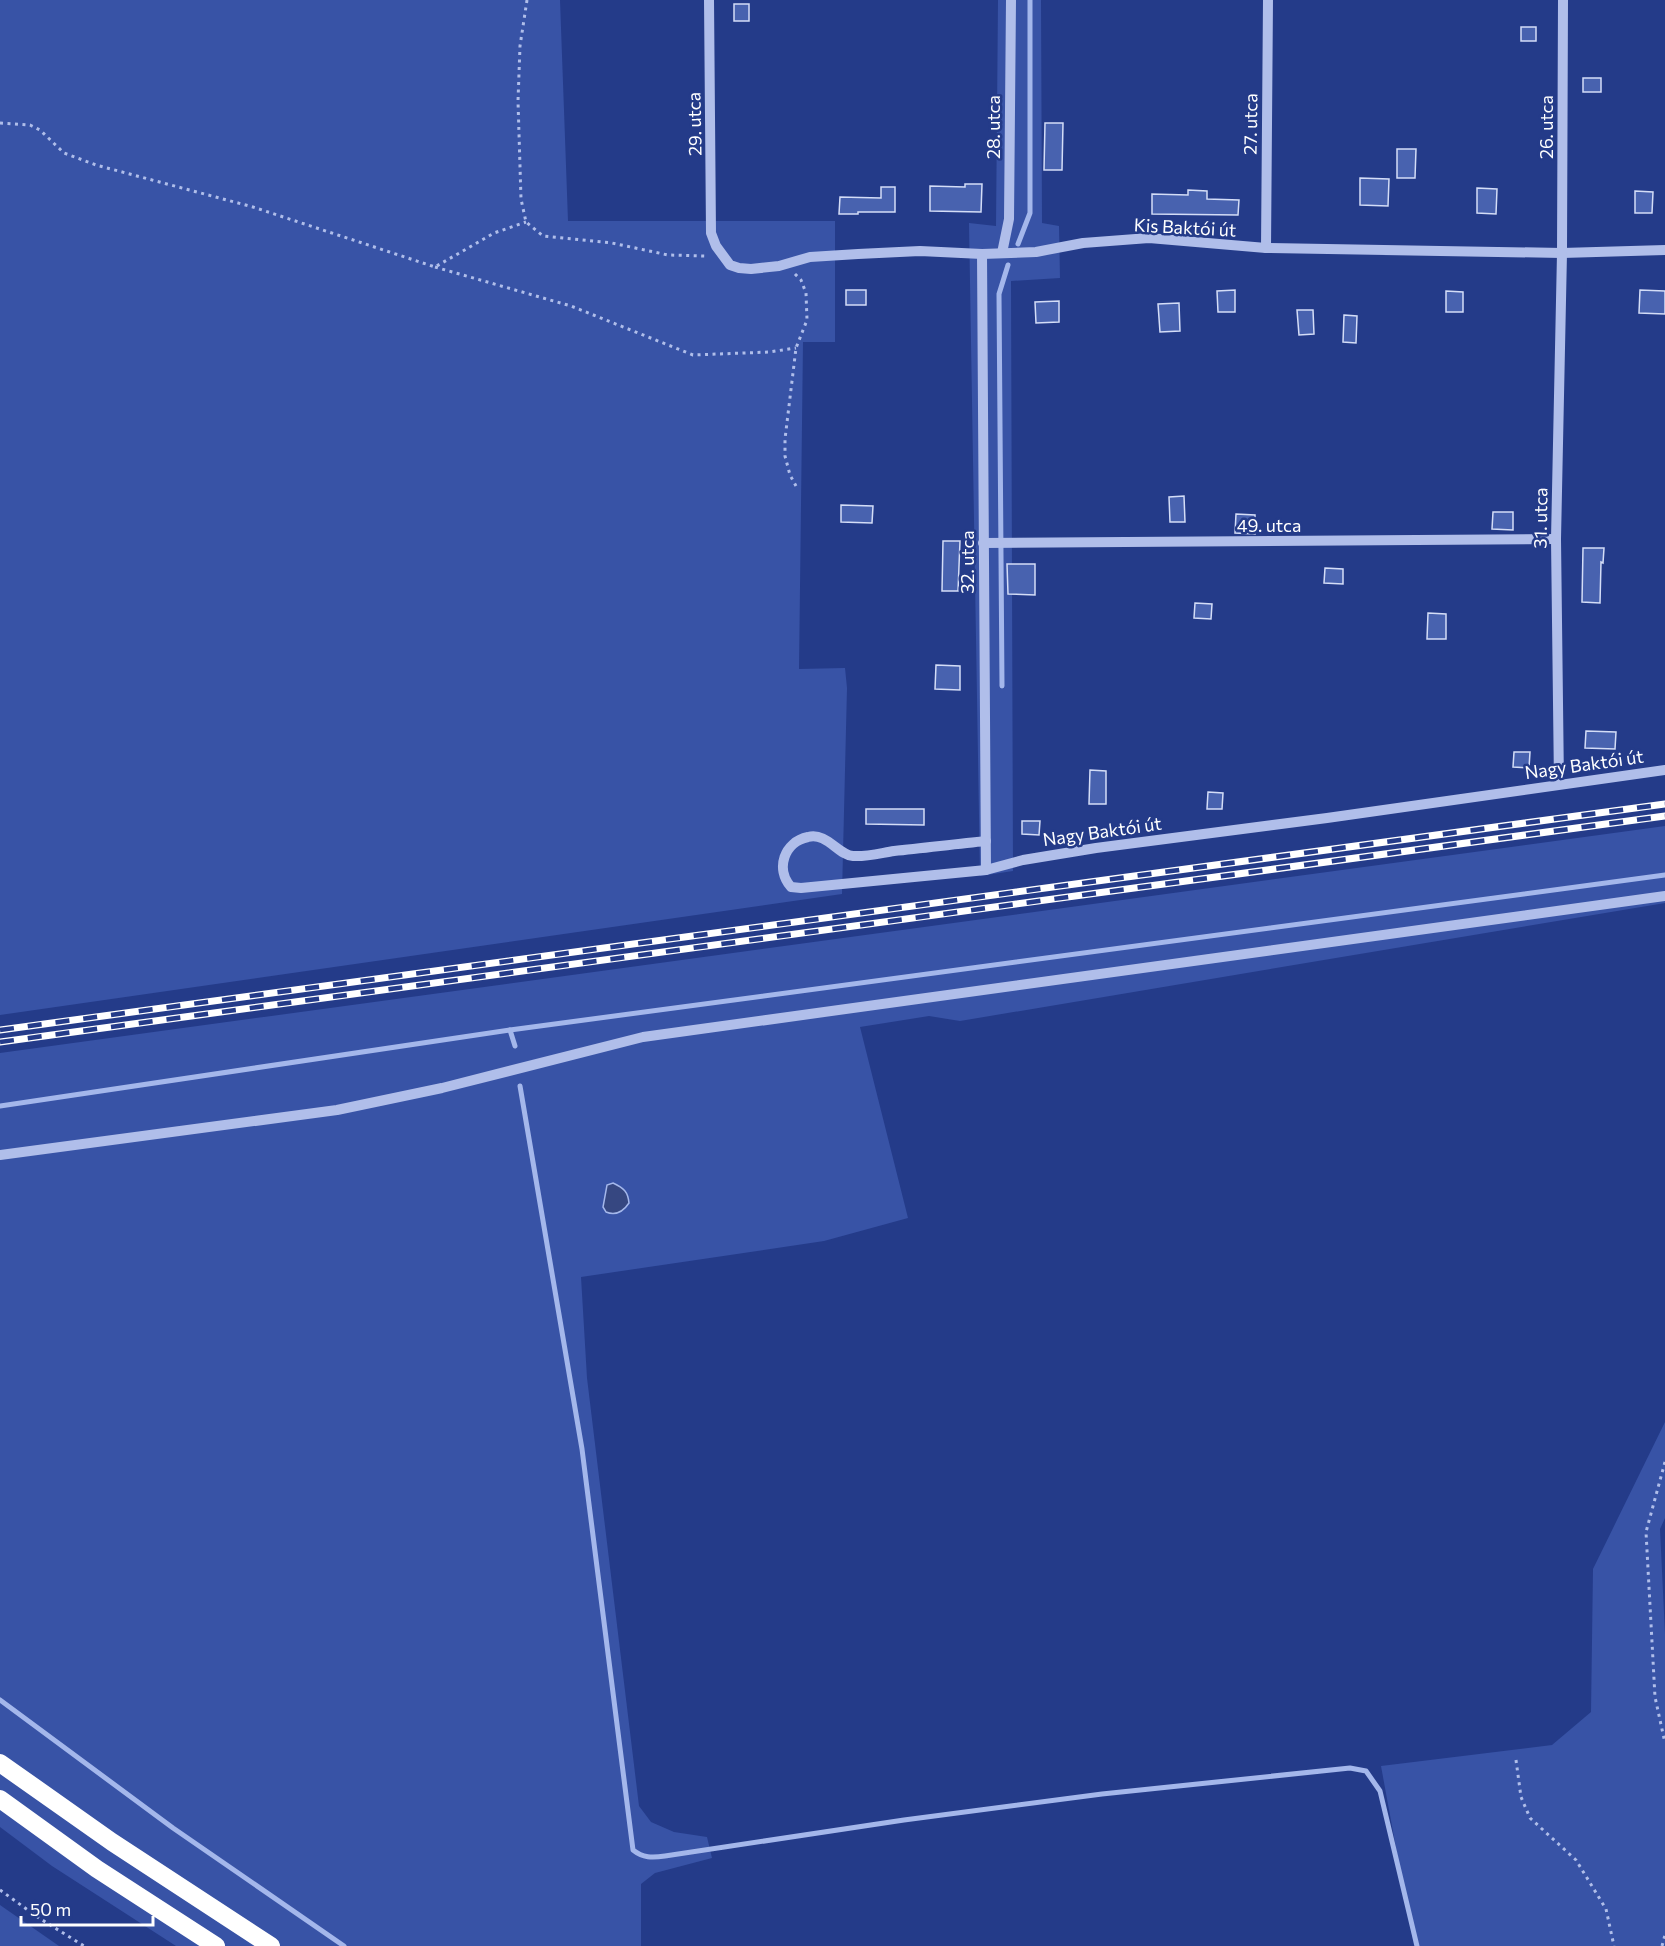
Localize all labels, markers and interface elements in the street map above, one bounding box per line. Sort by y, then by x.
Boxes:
street label: 29. utca [682,92,706,156]
street label: 27. utca [1238,93,1262,155]
street label: 28. utca [982,95,1004,159]
street label: 26. utca [1535,95,1557,159]
street label: Kis Baktói út [1133,213,1237,241]
street label: 31. utca [1528,487,1552,549]
street label: 49. utca [1237,514,1301,536]
street label: 32. utca [956,530,978,594]
street label: Nagy Baktói út [1523,745,1645,783]
street label: Nagy Baktói út [1041,812,1163,850]
scale bar [21,1889,153,1927]
text: 50 m [30,1898,71,1920]

